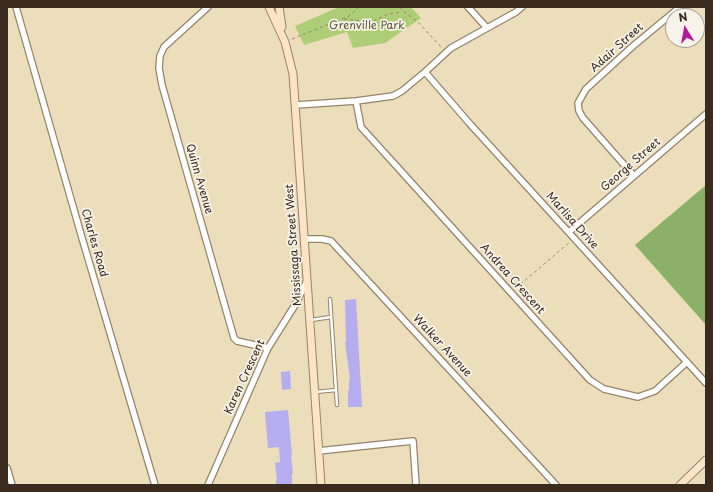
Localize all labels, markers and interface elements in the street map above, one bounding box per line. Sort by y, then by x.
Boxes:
north arrow [665,8,705,48]
text: N [677,8,689,26]
park label: Grenville Park [329,19,405,33]
street label: Adair Street [588,21,646,75]
street label: George Street [599,136,663,194]
street label: Quinn Avenue [183,142,215,216]
street label: Mississaga Street West [283,184,305,306]
street label: Marlisa Drive [543,190,601,252]
street label: Charles Road [78,207,110,279]
street label: Andrea Crescent [477,241,547,317]
street label: Walker Avenue [410,312,474,380]
street label: Karen Crescent [222,338,268,416]

